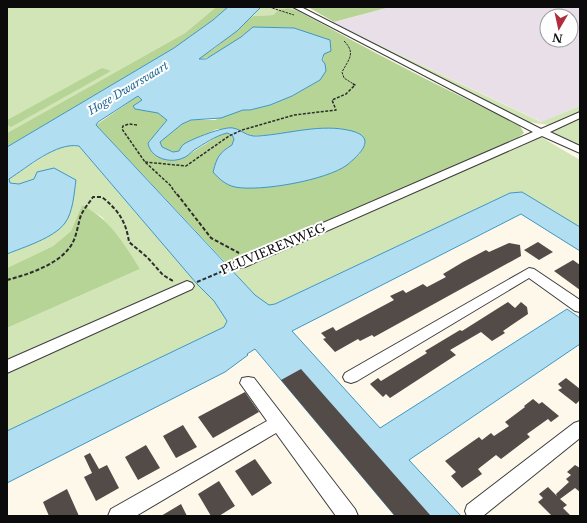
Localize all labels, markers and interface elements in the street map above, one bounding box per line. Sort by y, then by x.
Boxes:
north arrow [539,8,579,48]
text: N [551,30,564,46]
water label: Hoge Dwarsvaart [84,58,171,118]
street label: PLUVIERENWEG [218,219,328,277]

